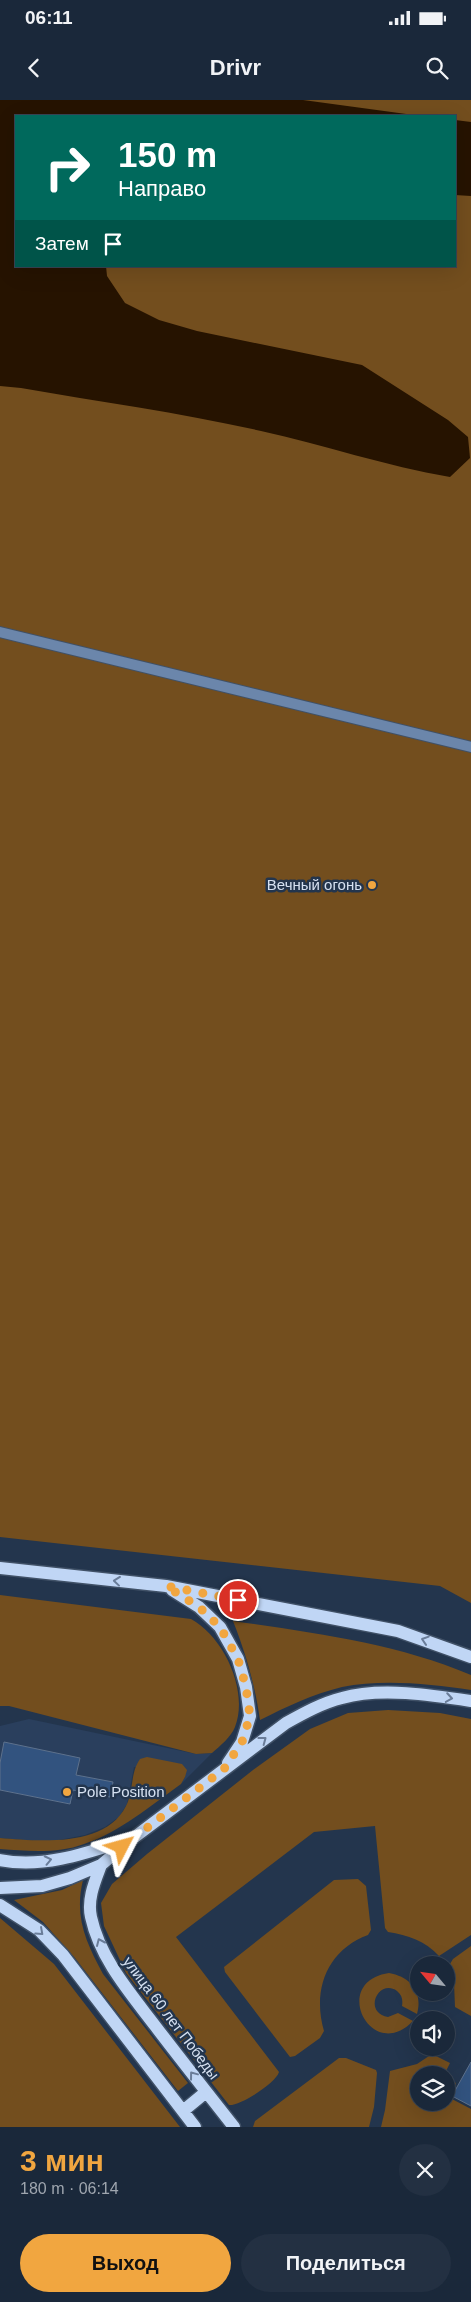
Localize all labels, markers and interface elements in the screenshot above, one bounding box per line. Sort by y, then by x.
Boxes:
text: 06:11 [25,7,73,28]
icon: back [20,54,48,82]
icon: search [423,54,451,82]
text: Drivr [210,55,261,80]
icon: right [35,135,100,200]
text: 150 m [118,135,217,174]
text: Направо [118,176,206,201]
icon: arrive [99,230,127,258]
text: Затем [35,233,89,254]
place label: Вечный огонь [267,876,362,893]
marker: Вечный огонь [366,879,378,891]
one-way arrow [113,1576,121,1587]
pin [217,1579,259,1621]
icon: arrive [224,1586,252,1614]
one-way arrow [421,1636,430,1646]
one-way arrow [445,1692,453,1702]
one-way arrow [257,1737,267,1746]
place label: Pole Position [77,1783,165,1800]
marker: Pole Position [61,1786,73,1798]
position arrow [95,1820,147,1872]
one-way arrow [44,1856,53,1866]
one-way arrow [35,1927,44,1936]
one-way arrow [95,1938,106,1947]
street label: улица 60 лет Победы [120,1953,223,2082]
north arrow [410,1956,455,2001]
map controls [410,1956,455,2111]
button: sound [410,2011,455,2056]
button: layers [410,2066,455,2111]
one-way arrow [190,2072,198,2081]
text: 3 мин [20,2144,104,2177]
button: close [399,2144,451,2196]
text: 180 m · 06:14 [20,2180,119,2197]
button: Выход [20,2234,231,2292]
button: Поделиться [241,2234,451,2292]

